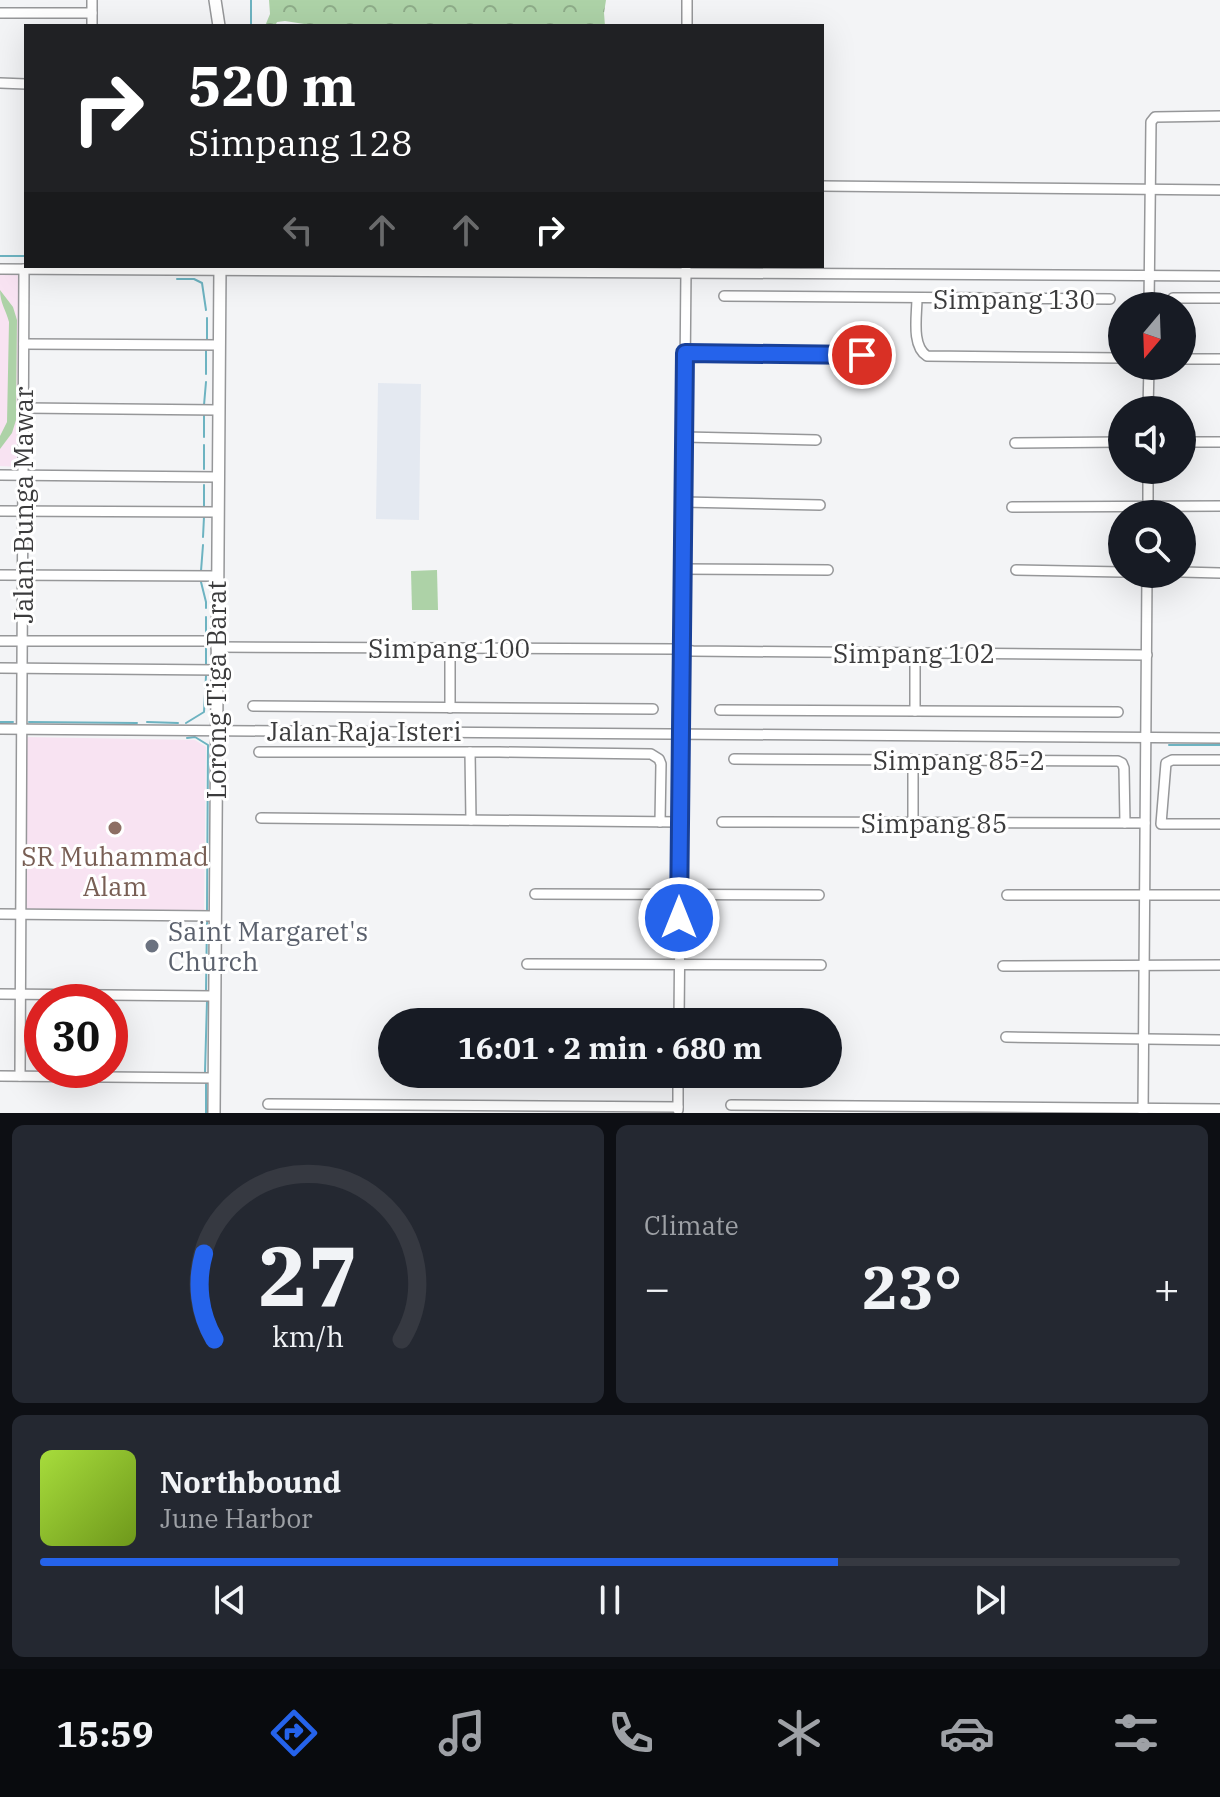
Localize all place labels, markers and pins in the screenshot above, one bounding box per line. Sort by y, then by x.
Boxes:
pin [828,321,896,389]
marker: SR Muhammad Alam [106,819,124,837]
place label: SR Muhammad Alam [21,839,209,903]
place label: Saint Margaret's Church [168,914,368,978]
marker: Saint Margaret's Church [143,937,161,955]

